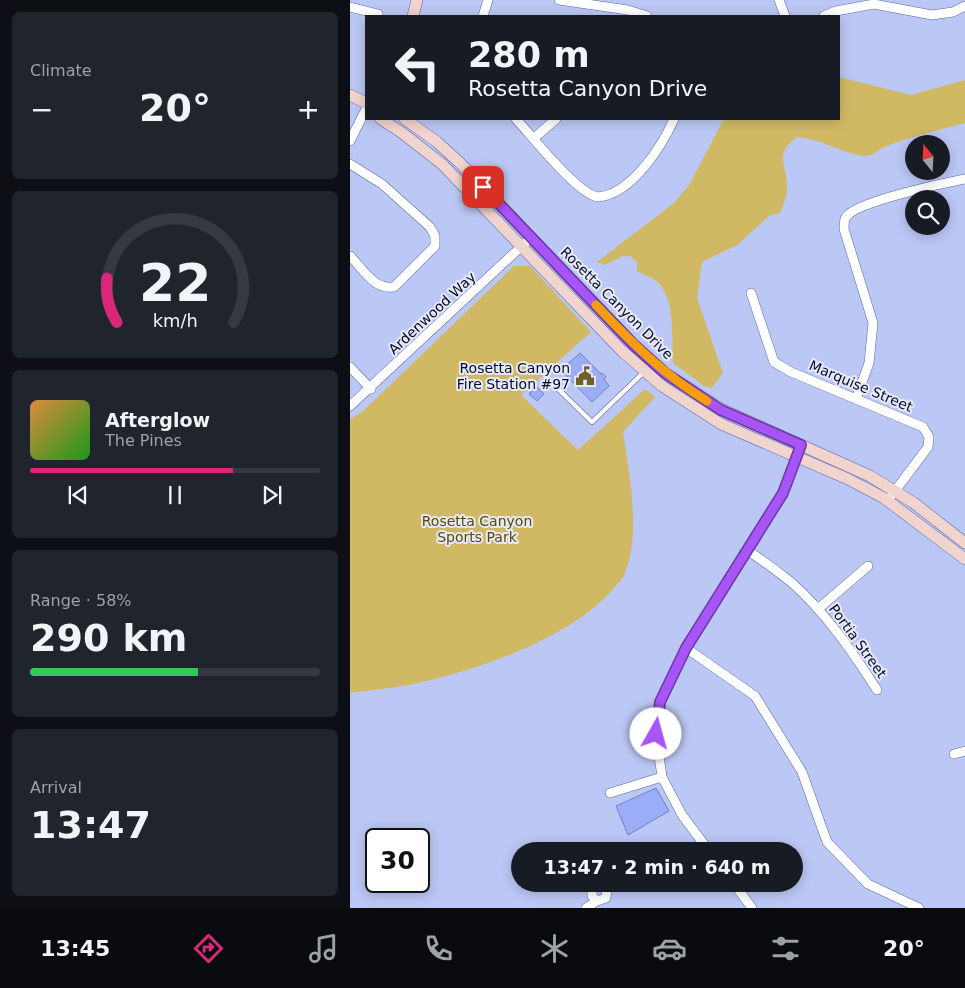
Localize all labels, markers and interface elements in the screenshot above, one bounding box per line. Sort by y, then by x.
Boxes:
icon: left [385,35,450,100]
text: 280 m [468,35,590,75]
text: Climate [30,61,92,80]
text: Rosetta Canyon Drive [468,76,707,101]
text: 20° [139,86,211,130]
text: − [30,93,53,126]
text: + [297,93,320,126]
north arrow [905,135,950,180]
map controls [905,135,950,235]
pin [462,166,504,208]
icon: arrive [469,173,497,201]
button: search [905,190,950,235]
street label: Rosetta Canyon Drive [557,243,677,363]
text: 22 [139,253,211,313]
street label: Ardenwood Way [385,269,479,357]
text: km/h [152,310,198,331]
street label: Marquise Street [807,357,916,415]
place label: Rosetta Canyon Fire Station #97 [457,360,570,392]
public building icon: Rosetta Canyon Fire Station #97 [574,365,596,387]
text: Afterglow [105,409,210,431]
text: The Pines [105,431,182,450]
icon: previous [64,481,92,509]
icon: pause [161,481,189,509]
icon: next [258,481,286,509]
park label: Rosetta Canyon Sports Park [422,513,532,545]
text: Range · 58% [30,591,132,610]
street label: Portia Street [826,601,890,681]
text: 290 km [30,616,187,660]
position arrow [629,707,681,759]
text: Arrival [30,778,82,797]
text: 13:47 [30,803,151,847]
speed limit sign: 30 [365,828,430,893]
text: 13:47 · 2 min · 640 m [543,856,771,878]
icon: directions [191,931,226,966]
icon: music [306,931,341,966]
icon: phone [421,931,456,966]
icon: climate [537,931,572,966]
icon: car [652,931,687,966]
icon: filters [768,931,803,966]
text: 13:45 [40,936,110,961]
text: 20° [883,936,925,961]

